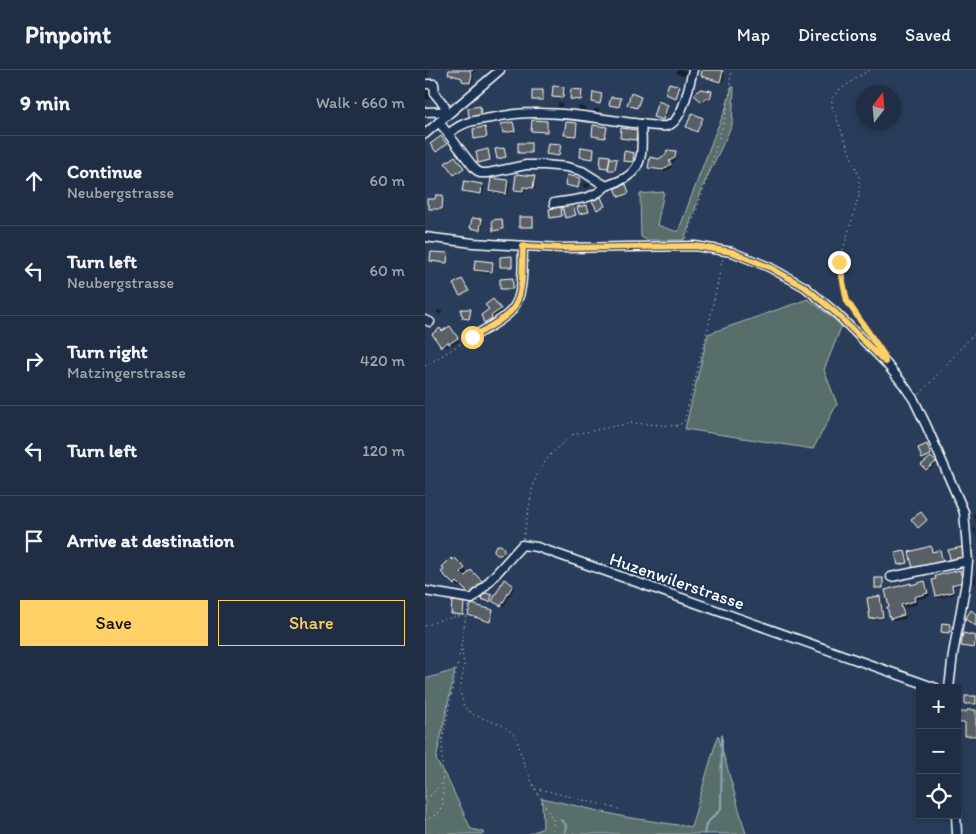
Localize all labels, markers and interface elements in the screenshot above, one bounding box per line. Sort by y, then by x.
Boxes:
text: Pinpoint [25,20,111,49]
text: Map [737,24,770,46]
text: Directions [798,24,877,46]
text: Saved [905,24,951,46]
north arrow [856,85,901,130]
text: 9 min [20,90,70,115]
text: Walk · 660 m [316,93,405,112]
text: Continue [67,160,142,183]
icon: ahead [20,167,48,195]
text: 60 m [370,171,405,190]
text: Neubergstrasse [67,183,174,202]
text: Turn left [67,250,137,273]
route end [828,251,851,274]
icon: left [20,257,48,285]
text: 60 m [370,261,405,280]
text: Neubergstrasse [67,273,174,292]
route start [461,326,484,349]
text: Turn right [67,340,148,363]
icon: right [20,347,48,375]
text: 420 m [360,351,405,370]
text: Matzingerstrasse [67,363,186,382]
icon: left [20,437,48,465]
text: Turn left [67,439,137,462]
text: 120 m [362,441,405,460]
icon: arrive [20,527,48,555]
text: Arrive at destination [67,529,234,552]
street label: Huzenwilerstrasse [607,548,747,614]
button: Save [20,600,208,646]
button: Share [218,600,405,646]
map controls [916,684,961,819]
button: + [916,684,961,729]
button: − [916,729,961,774]
button: locate [916,774,961,819]

